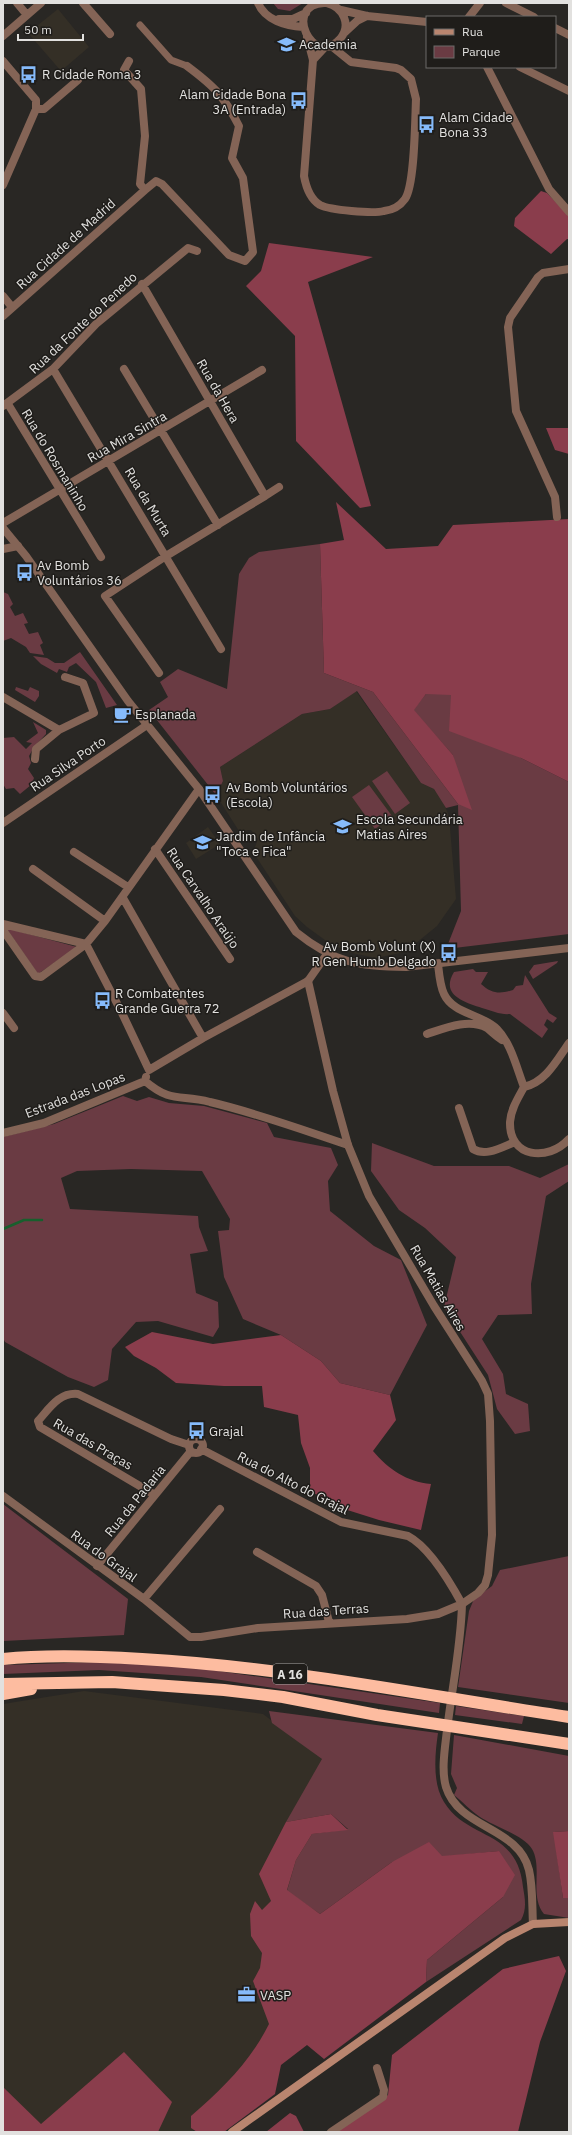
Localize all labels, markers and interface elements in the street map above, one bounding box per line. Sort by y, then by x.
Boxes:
scale bar [18,16,83,42]
legend [426,16,556,68]
text: 50 m [24,22,52,37]
text: Rua [462,24,483,39]
school or university icon: Academia [276,34,296,54]
place label: Academia [299,36,357,53]
text: Parque [462,44,501,59]
bus stop icon: R Cidade Roma 3 [19,64,39,84]
place label: R Cidade Roma 3 [42,66,142,83]
place label: Alam Cidade Bona 3A (Entrada) [179,86,286,118]
bus stop icon: Alam Cidade Bona 3A (Entrada) [289,91,309,111]
place label: Alam Cidade Bona 33 [439,109,513,141]
bus stop icon: Alam Cidade Bona 33 [416,114,436,134]
street label: Rua Cidade de Madrid [13,195,119,293]
street label: Rua da Fonte do Penedo [25,269,141,377]
street label: Rua da Hera [193,356,243,426]
street label: Rua do Rosmaninho [18,406,92,514]
street label: Rua Mira Sintra [84,407,170,467]
street label: Rua da Murta [121,464,175,540]
place label: Av Bomb Voluntários 36 [37,557,122,589]
bus stop icon: Av Bomb Voluntários 36 [14,562,34,582]
cafe icon: Esplanada [112,704,132,724]
place label: Esplanada [135,706,196,723]
street label: Rua Silva Porto [27,732,109,796]
place label: Av Bomb Voluntários (Escola) [226,779,348,811]
bus stop icon: Av Bomb Voluntários (Escola) [203,784,223,804]
place label: Escola Secundária Matias Aires [356,811,463,843]
school or university icon: Escola Secundária Matias Aires [333,816,353,836]
place label: Jardim de Infância "Toca e Fica" [216,828,325,860]
school or university icon: Jardim de Infância "Toca e Fica" [193,833,213,853]
street label: Rua Carvalho Araújo [163,844,243,952]
place label: Av Bomb Volunt (X) R Gen Humb Delgado [311,938,436,970]
bus stop icon: Av Bomb Volunt (X) R Gen Humb Delgado [439,943,459,963]
place label: R Combatentes Grande Guerra 72 [115,985,219,1017]
bus stop icon: R Combatentes Grande Guerra 72 [92,990,112,1010]
street label: Estrada das Lopas [22,1068,128,1122]
street label: Rua Matias Aires [406,1242,470,1334]
street label: Rua das Praças [50,1414,136,1474]
bus stop icon: Grajal [186,1421,206,1441]
place label: Grajal [209,1423,244,1440]
street label: Rua do Alto do Grajal [235,1448,352,1519]
street label: Rua da Padaria [101,1462,169,1540]
street label: Rua do Grajal [67,1526,141,1586]
street label: Rua das Terras [282,1600,370,1622]
road number: A 16 [273,1664,307,1684]
office icon: VASP [237,1985,257,2005]
place label: VASP [260,1987,291,2004]

